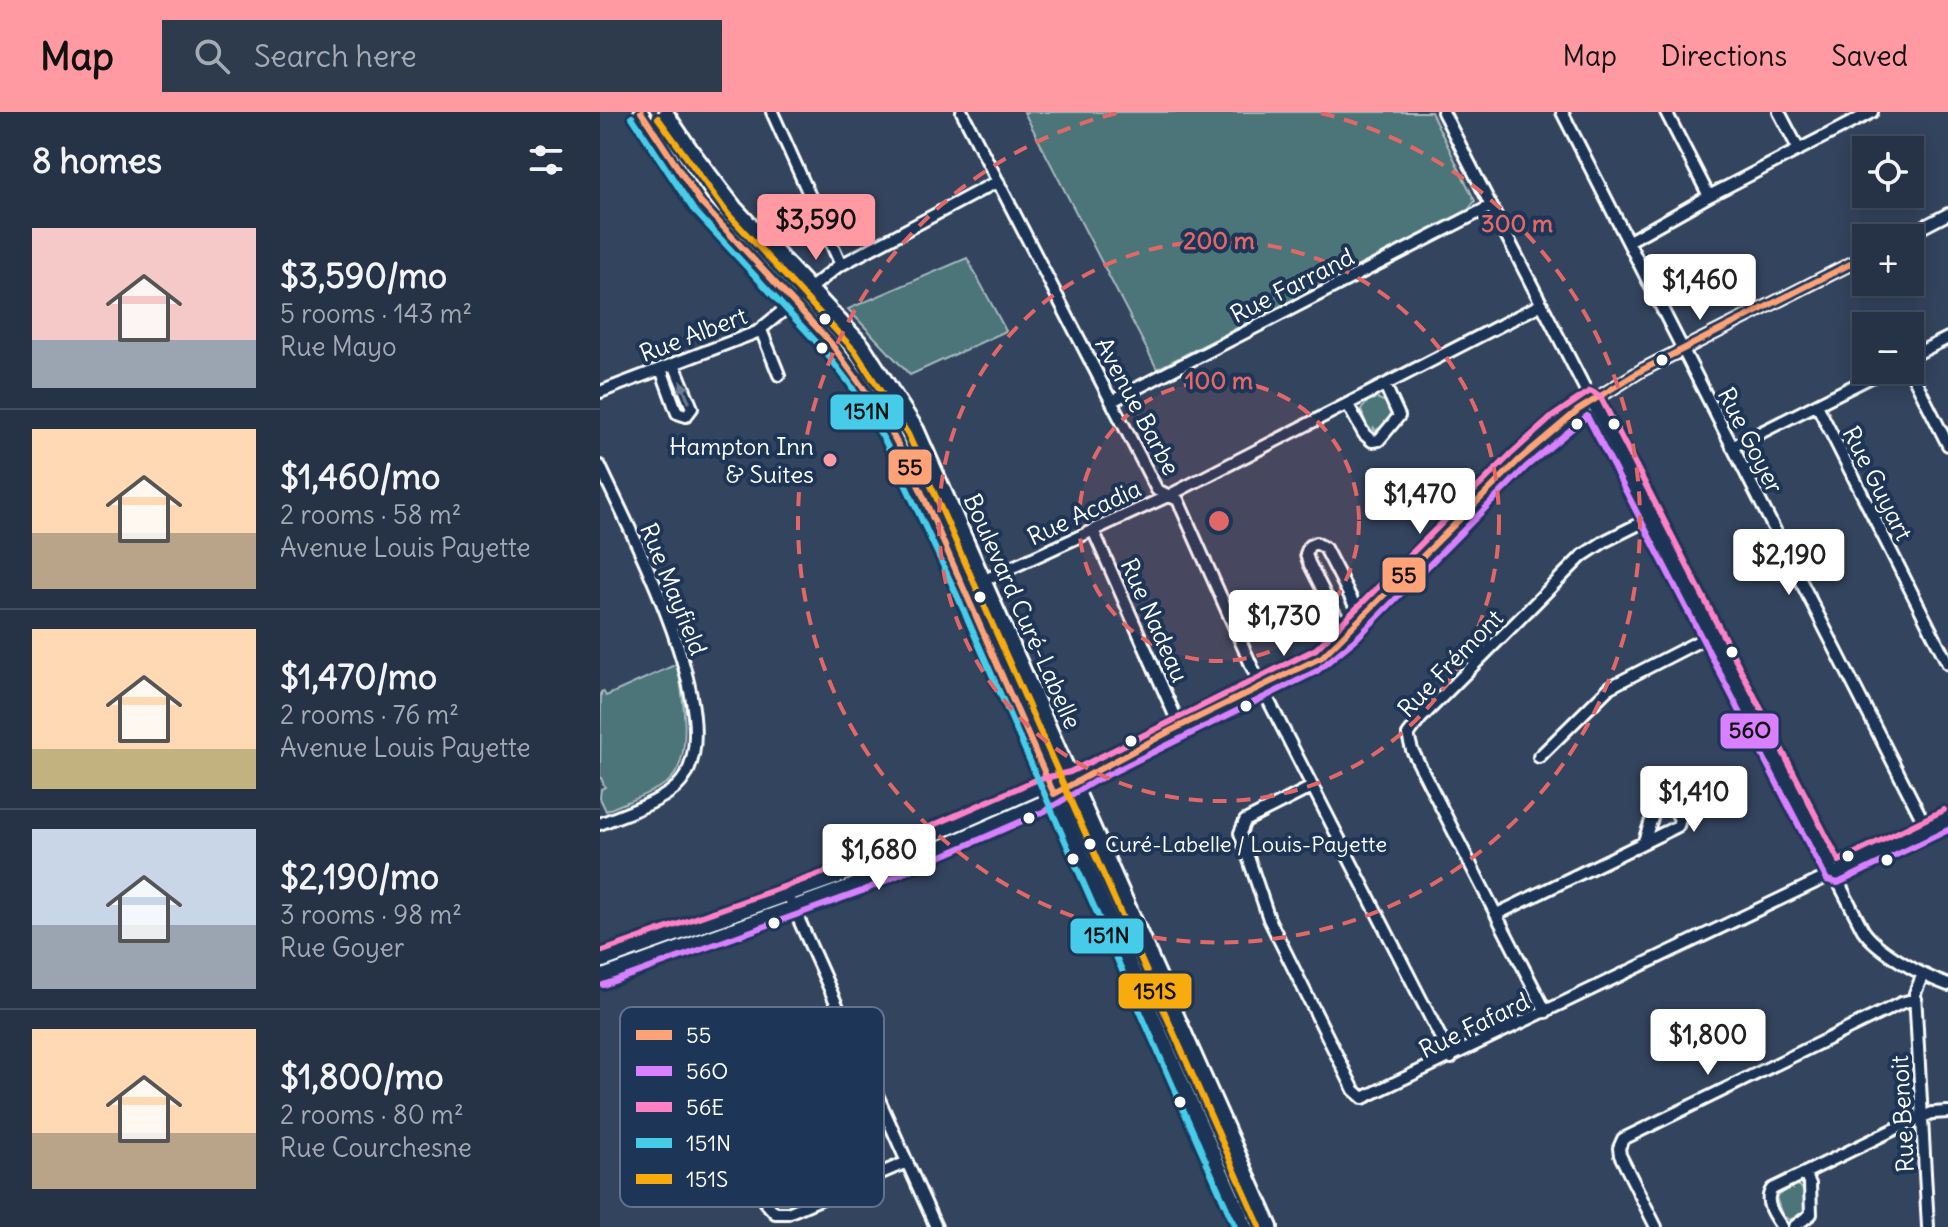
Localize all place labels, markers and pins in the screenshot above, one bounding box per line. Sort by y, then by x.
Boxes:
pin: $3,590 [751,194,881,262]
pin: $1,460 [1635,254,1765,322]
unlabelled marker [817,311,833,327]
unlabelled marker [814,340,830,356]
unlabelled marker [1654,352,1670,368]
unlabelled marker [1569,416,1585,432]
unlabelled marker [1606,416,1622,432]
place label: Hampton Inn & Suites [669,431,814,489]
marker: Hampton Inn & Suites [821,451,839,469]
pin: $1,470 [1355,468,1485,536]
centre of rings [1205,507,1233,535]
pin: $2,190 [1724,529,1854,597]
unlabelled marker [972,589,988,605]
pin: $1,730 [1219,590,1349,658]
unlabelled marker [1724,644,1740,660]
unlabelled marker [1238,698,1254,714]
unlabelled marker [1123,733,1139,749]
pin: $1,410 [1629,766,1759,834]
unlabelled marker [1021,810,1037,826]
pin: $1,680 [814,824,944,892]
place label: Curé-Labelle / Louis-Payette [1105,830,1387,858]
marker: Curé-Labelle / Louis-Payette [1082,836,1098,852]
unlabelled marker [1840,848,1856,864]
unlabelled marker [1065,851,1081,867]
unlabelled marker [1879,852,1895,868]
unlabelled marker [766,915,782,931]
pin: $1,800 [1643,1009,1773,1077]
unlabelled marker [1172,1094,1188,1110]

